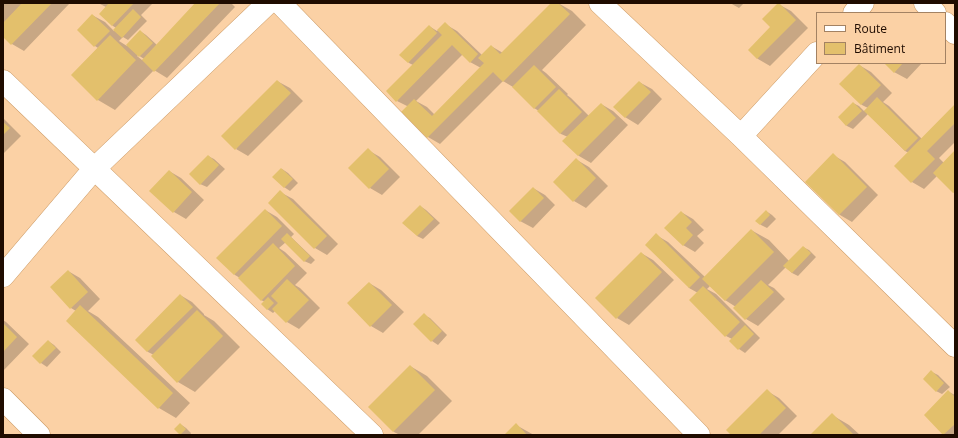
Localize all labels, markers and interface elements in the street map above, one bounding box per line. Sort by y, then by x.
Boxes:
legend [816,12,946,64]
text: Route [854,20,887,37]
text: Bâtiment [854,40,905,57]

